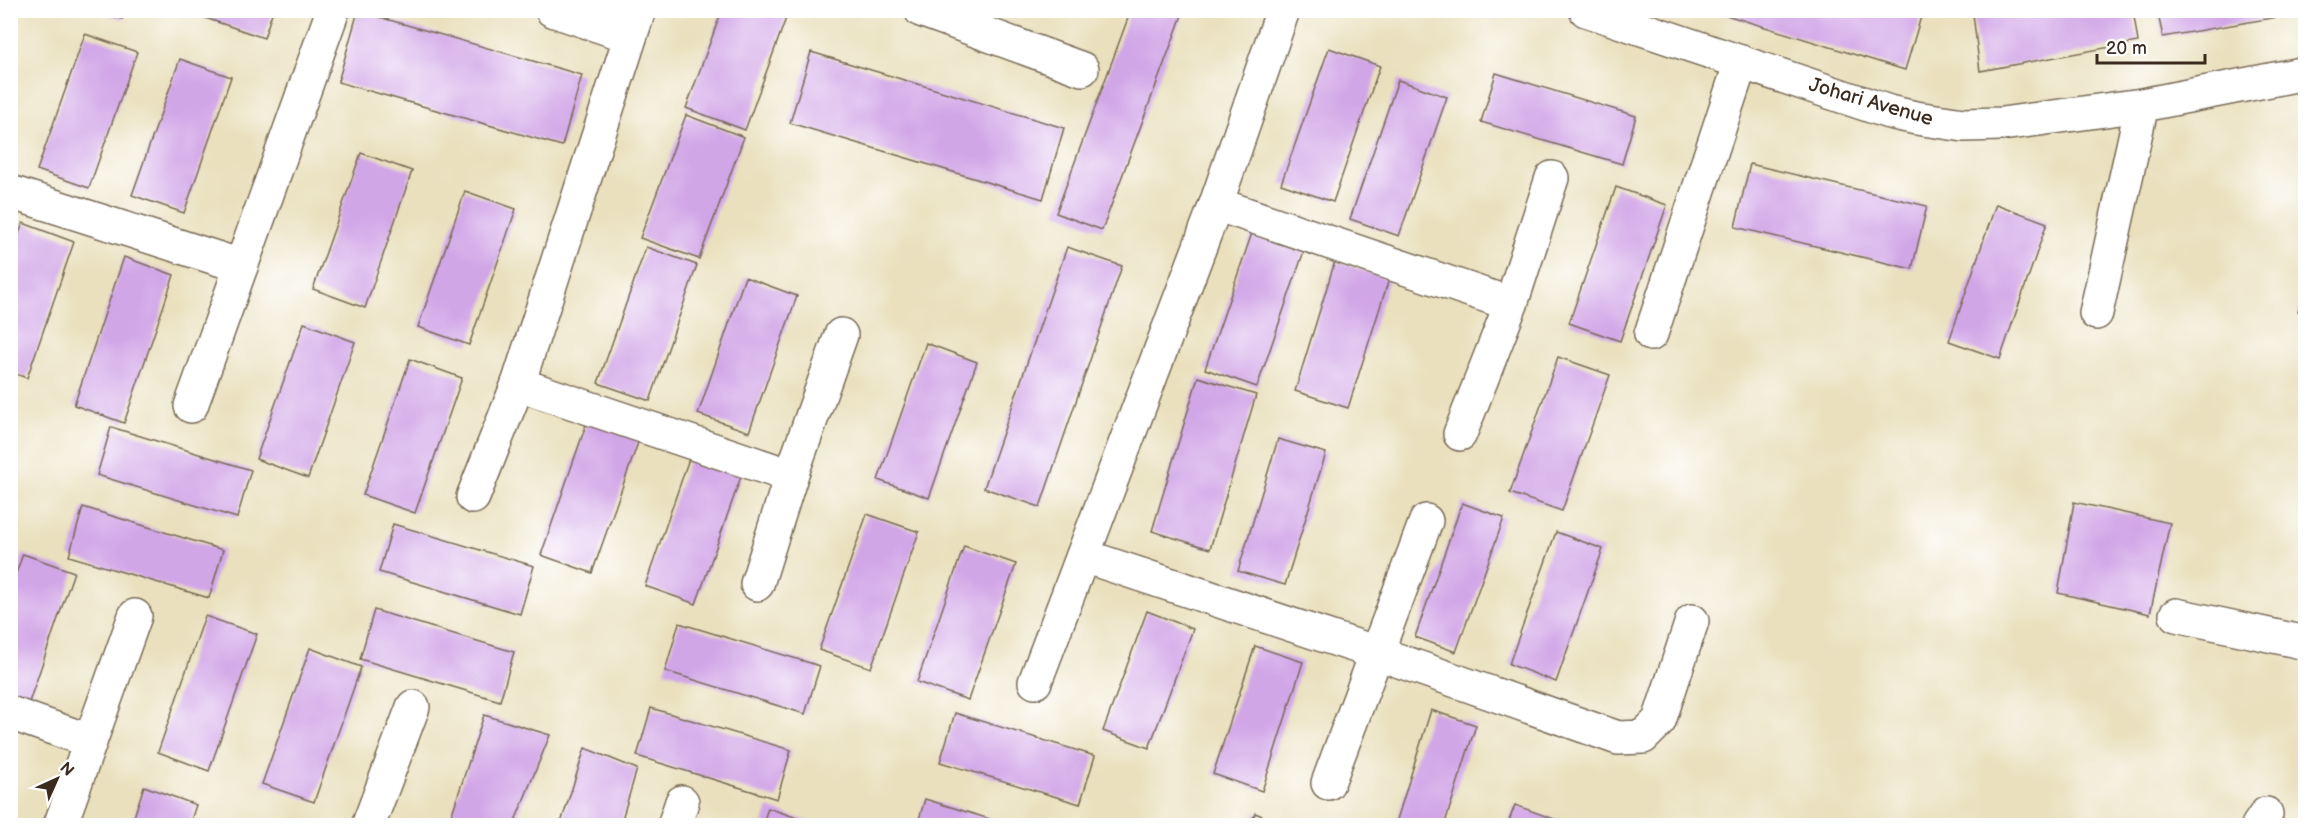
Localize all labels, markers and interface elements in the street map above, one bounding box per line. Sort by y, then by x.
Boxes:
scale bar [2097,27,2205,65]
text: 20 m [2106,38,2147,59]
street label: Johari Avenue [1806,73,1936,131]
north arrow [27,749,87,809]
text: N [56,758,78,780]

